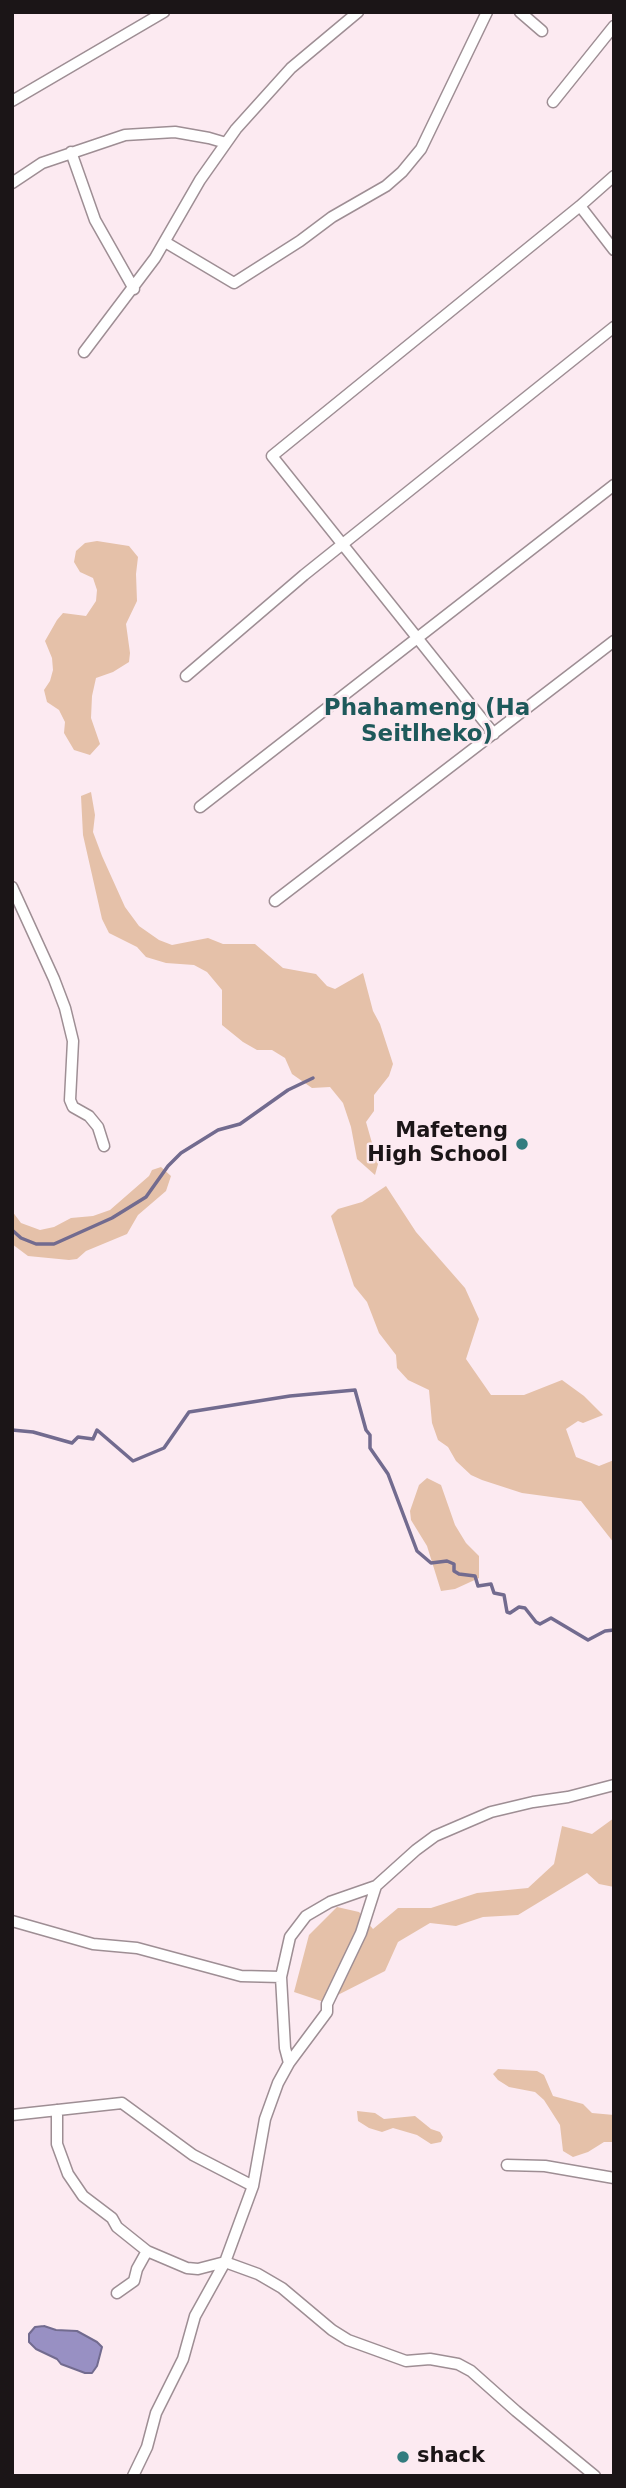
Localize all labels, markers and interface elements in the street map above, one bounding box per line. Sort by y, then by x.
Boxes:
district label: Phahameng (Ha Seitlheko) [324,695,530,749]
place label: Mafeteng High School [367,1119,508,1169]
marker: Mafeteng High School [514,1136,530,1152]
place label: shack [417,2444,485,2470]
marker: shack [395,2449,411,2465]

